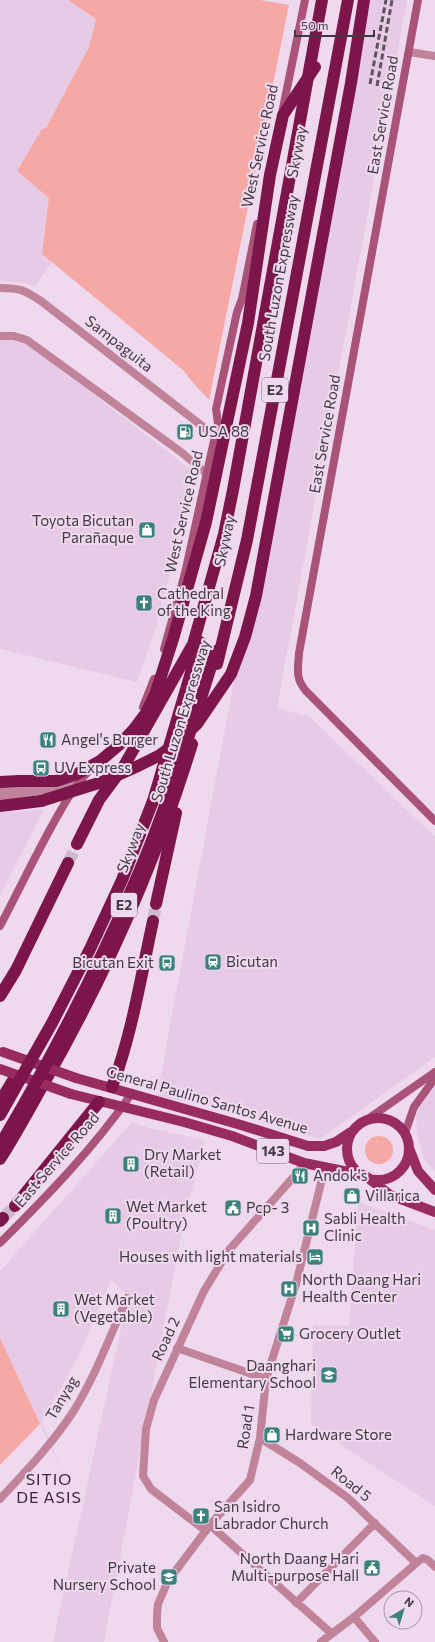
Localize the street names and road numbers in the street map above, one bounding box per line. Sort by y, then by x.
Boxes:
street label: East Service Road [363,54,401,176]
street label: West Service Road [237,83,281,209]
street label: Skyway [282,124,310,179]
street label: South Luzon Expressway [254,193,302,362]
street label: Sampaguita [82,311,157,375]
street label: East Service Road [305,373,343,495]
road number: E2 [262,378,288,402]
street label: West Service Road [160,449,206,575]
street label: Skyway [210,513,238,568]
street label: South Luzon Expressway [147,637,213,804]
street label: Skyway [112,820,148,875]
road number: E2 [111,893,137,917]
street label: General Paulino Santos Avenue [104,1062,310,1137]
street label: East Service Road [10,1108,102,1211]
road number: 143 [257,1139,289,1163]
street label: Road 2 [147,1314,183,1363]
street label: Tanyag [41,1372,81,1423]
street label: Road 1 [233,1404,257,1450]
street label: Road 5 [328,1462,375,1505]

